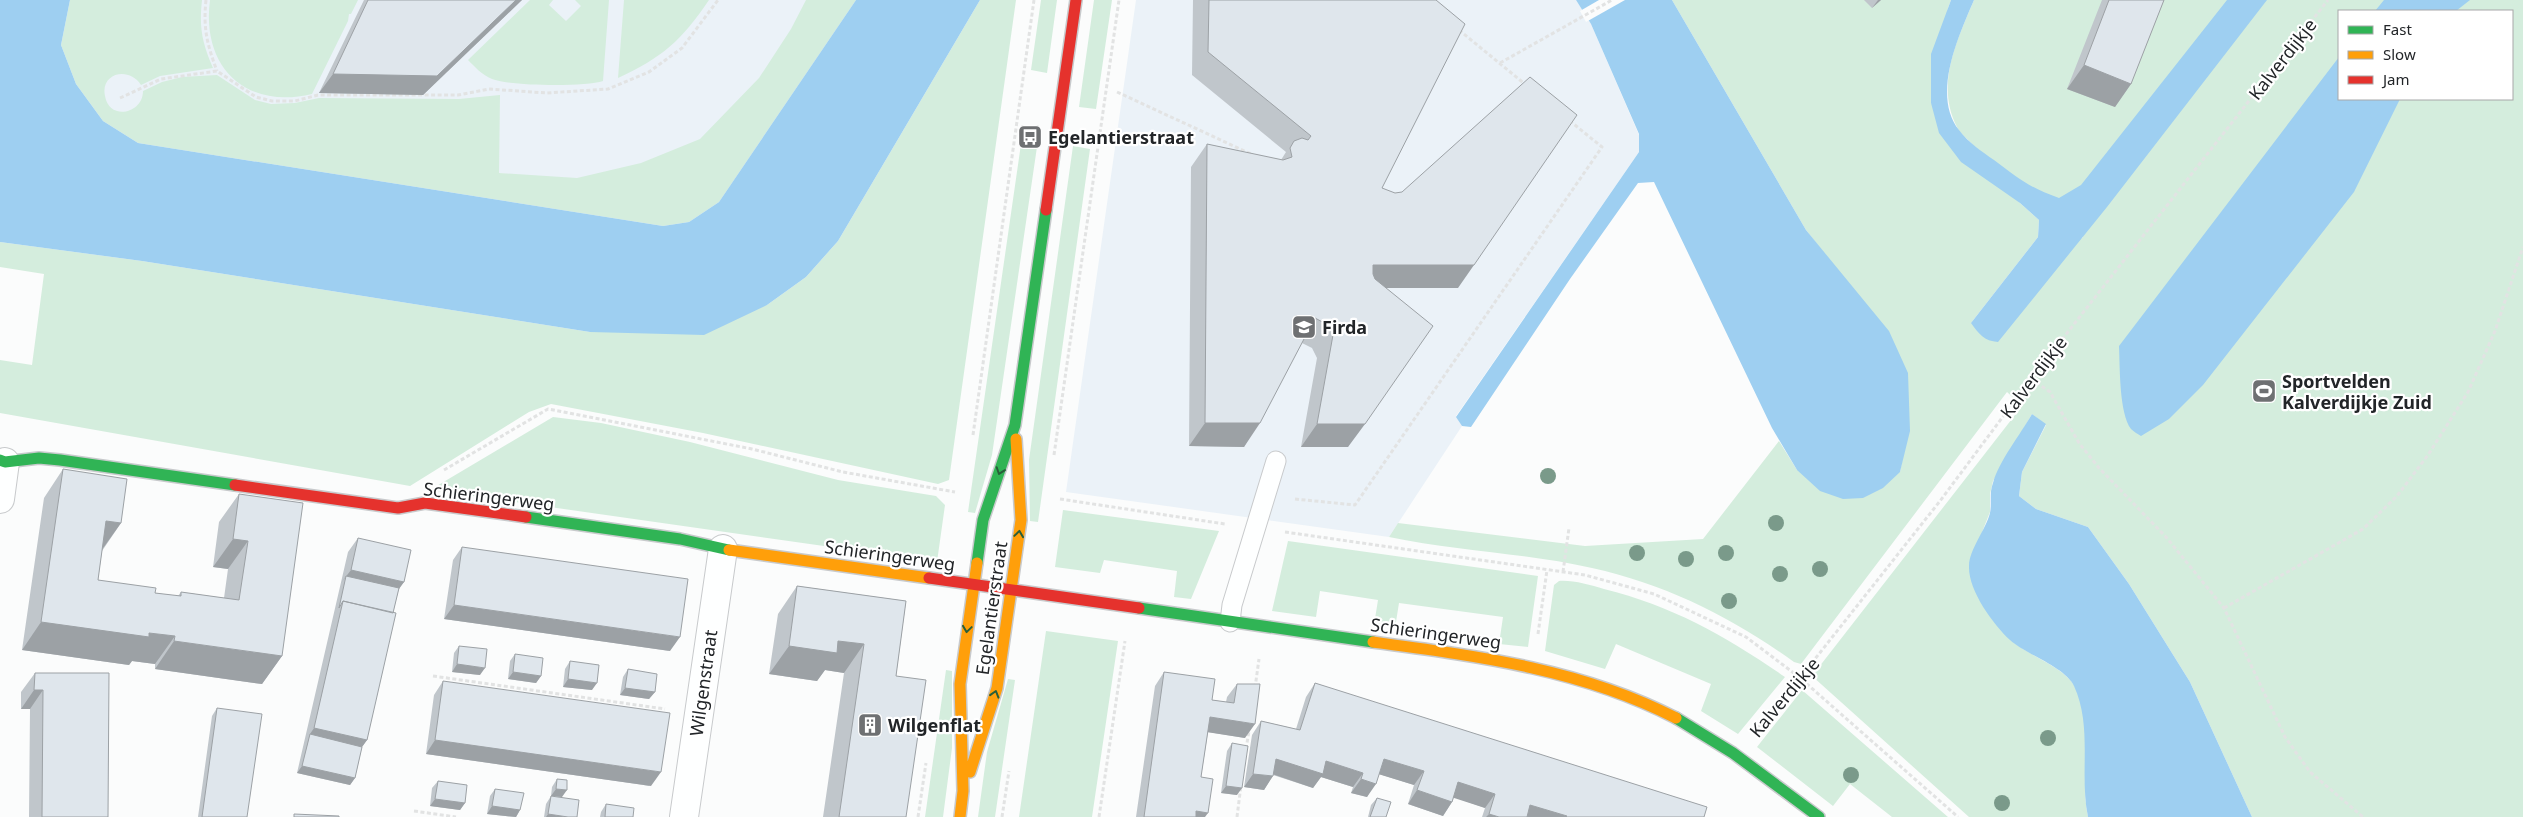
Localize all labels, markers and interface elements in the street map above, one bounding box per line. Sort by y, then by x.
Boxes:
legend [2338,10,2513,100]
street label: Kalverdijkje [2243,13,2321,105]
text: Fast [2383,19,2412,39]
text: Slow [2383,44,2416,64]
text: Jam [2381,69,2410,89]
bus stop icon: Egelantierstraat [1017,124,1043,150]
place label: Egelantierstraat [1048,125,1194,149]
school or university icon: Firda [1291,314,1317,340]
place label: Firda [1322,315,1367,339]
street label: Kalverdijkje [1994,331,2072,423]
place label: Sportvelden Kalverdijkje Zuid [2282,369,2432,414]
sports icon: Sportvelden Kalverdijkje Zuid [2251,378,2277,404]
one-way arrow [995,466,1005,474]
street label: Schieringerweg [422,476,556,516]
one-way arrow [1013,530,1024,538]
street label: Schieringerweg [823,534,957,576]
street label: Egelantierstraat [970,539,1012,676]
street label: Schieringerweg [1369,612,1503,654]
one-way arrow [963,625,973,634]
street label: Wilgenstraat [684,628,722,738]
street label: Kalverdijkje [1744,652,1824,742]
one-way arrow [989,691,999,699]
building icon: Wilgenflat [857,712,883,738]
place label: Wilgenflat [888,713,981,737]

